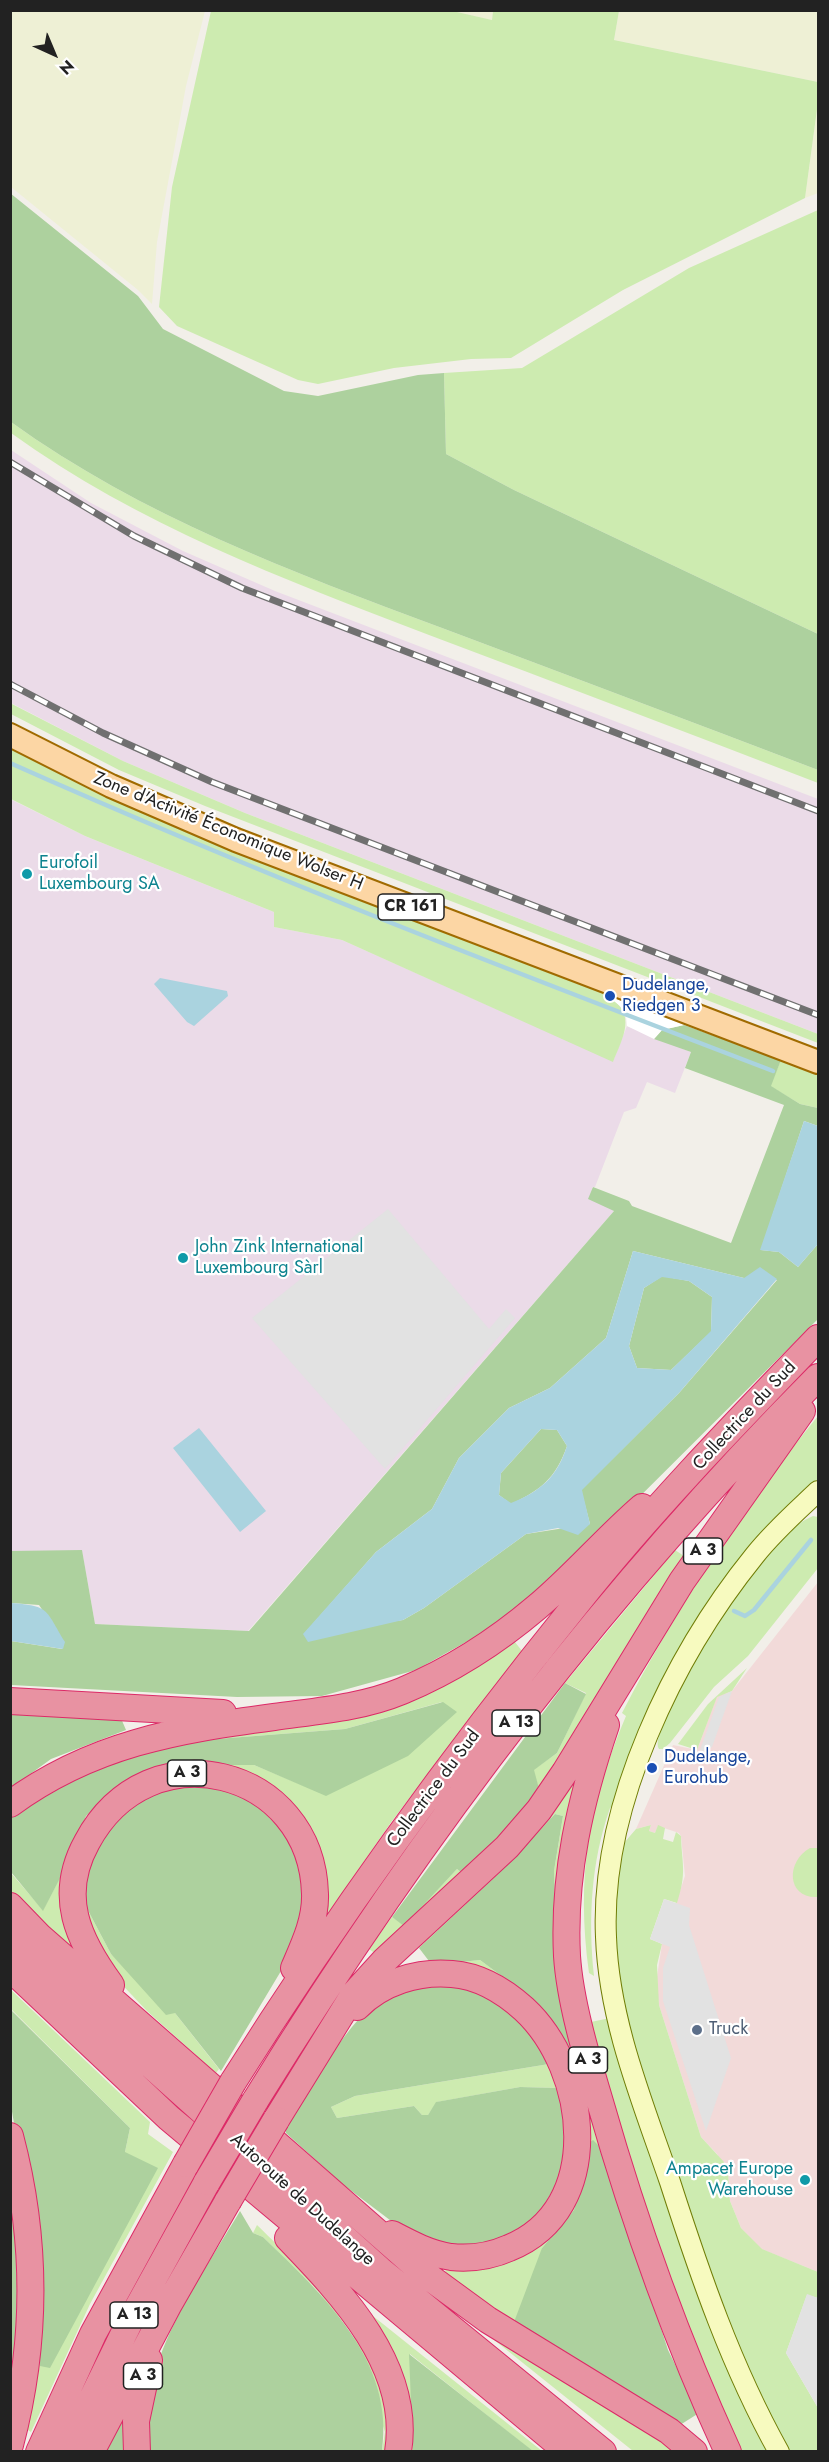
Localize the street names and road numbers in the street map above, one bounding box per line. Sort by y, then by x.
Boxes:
street label: Zone d'Activité Économique Wolser H [90,768,366,896]
road number: CR 161 [378,894,444,920]
street label: Collectrice du Sud [689,1357,801,1475]
road number: A 3 [684,1538,722,1564]
road number: A 13 [492,1710,540,1736]
street label: Collectrice du Sud [383,1726,485,1852]
road number: A 3 [168,1760,207,1786]
road number: A 3 [568,2047,608,2073]
street label: Autoroute de Dudelange [225,2129,379,2271]
road number: A 13 [110,2302,158,2328]
road number: A 3 [124,2363,162,2389]

